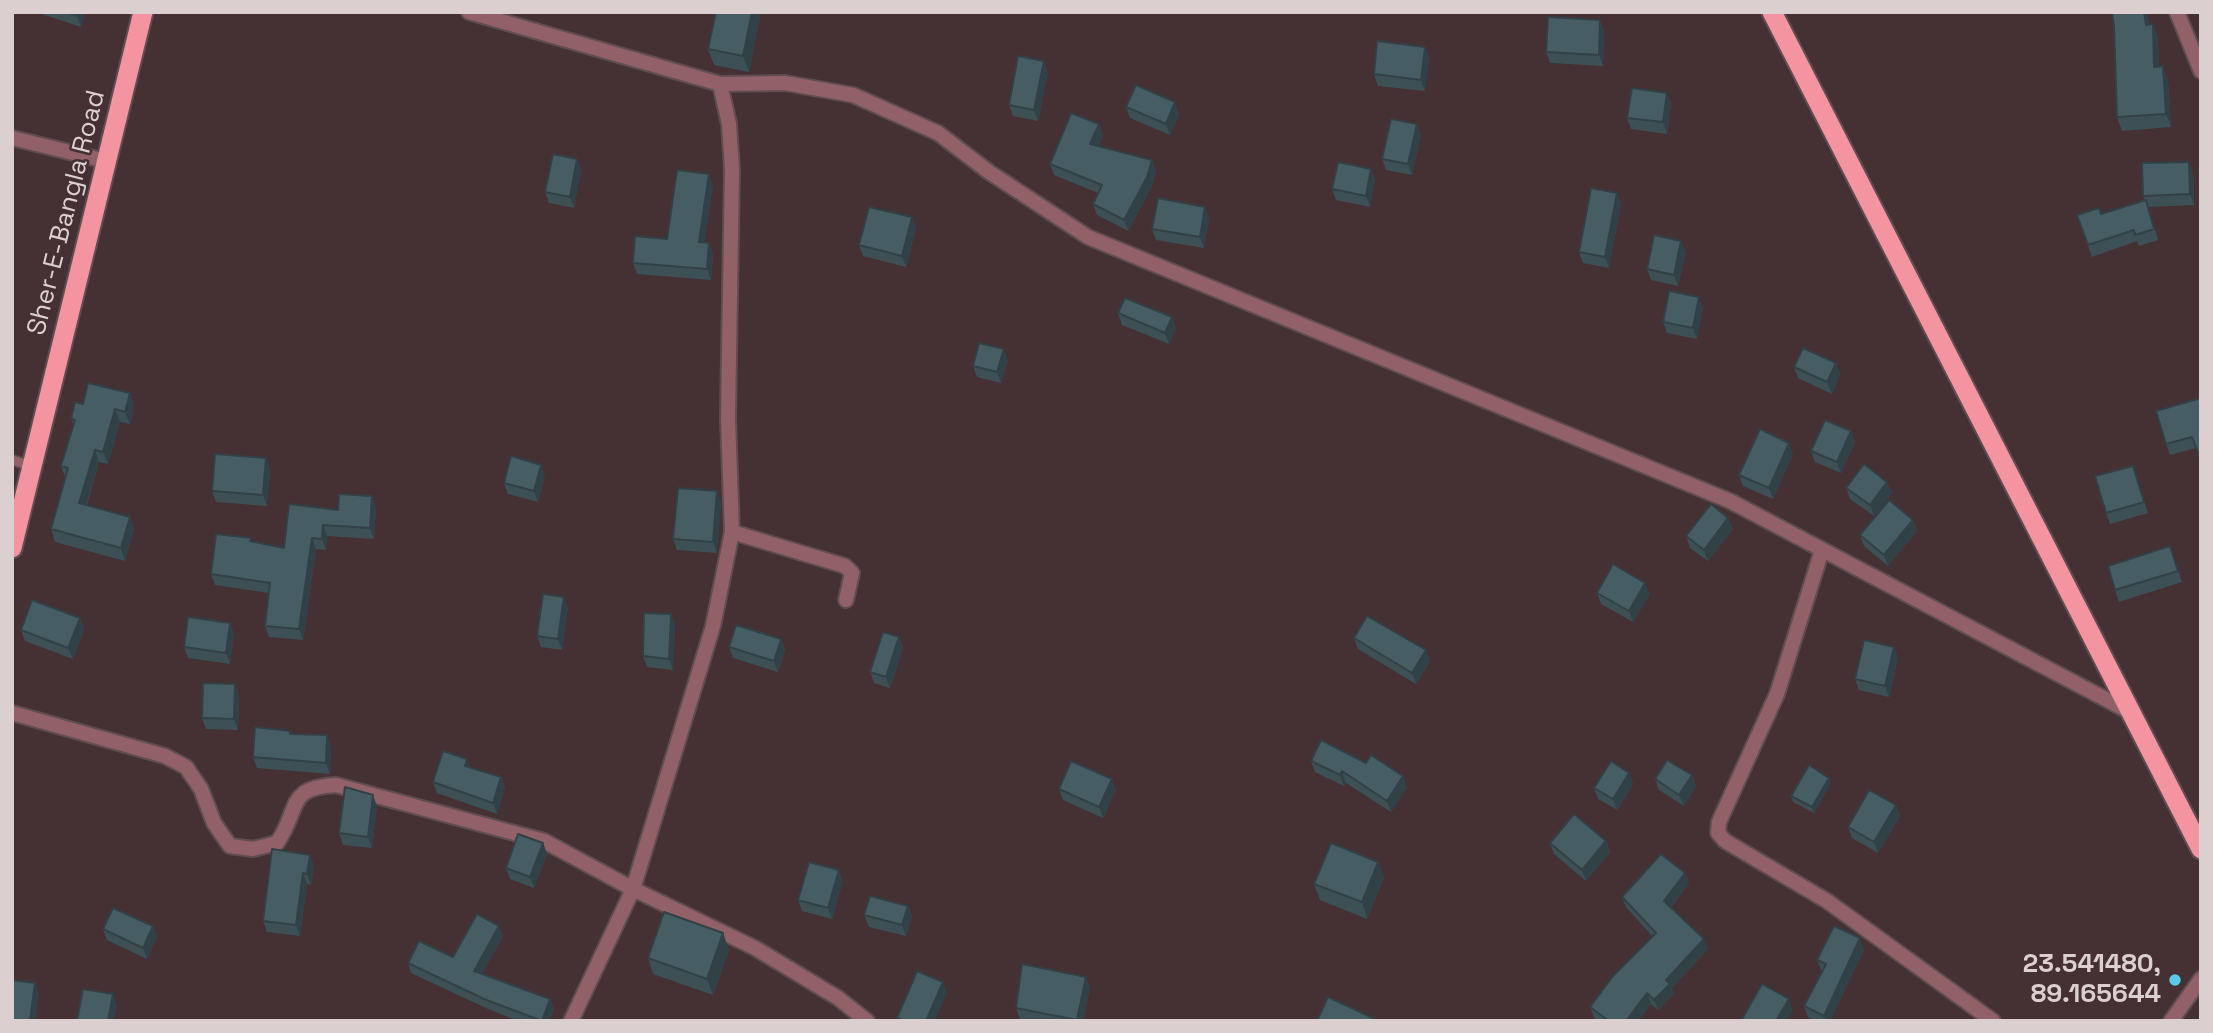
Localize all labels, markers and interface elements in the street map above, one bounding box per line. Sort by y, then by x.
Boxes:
street label: Sher-E-Bangla Road [21,87,113,339]
place label: 23.541480, 89.165644 [2023,949,2161,1010]
marker: 23.541480, 89.165644 [2167,972,2183,988]

